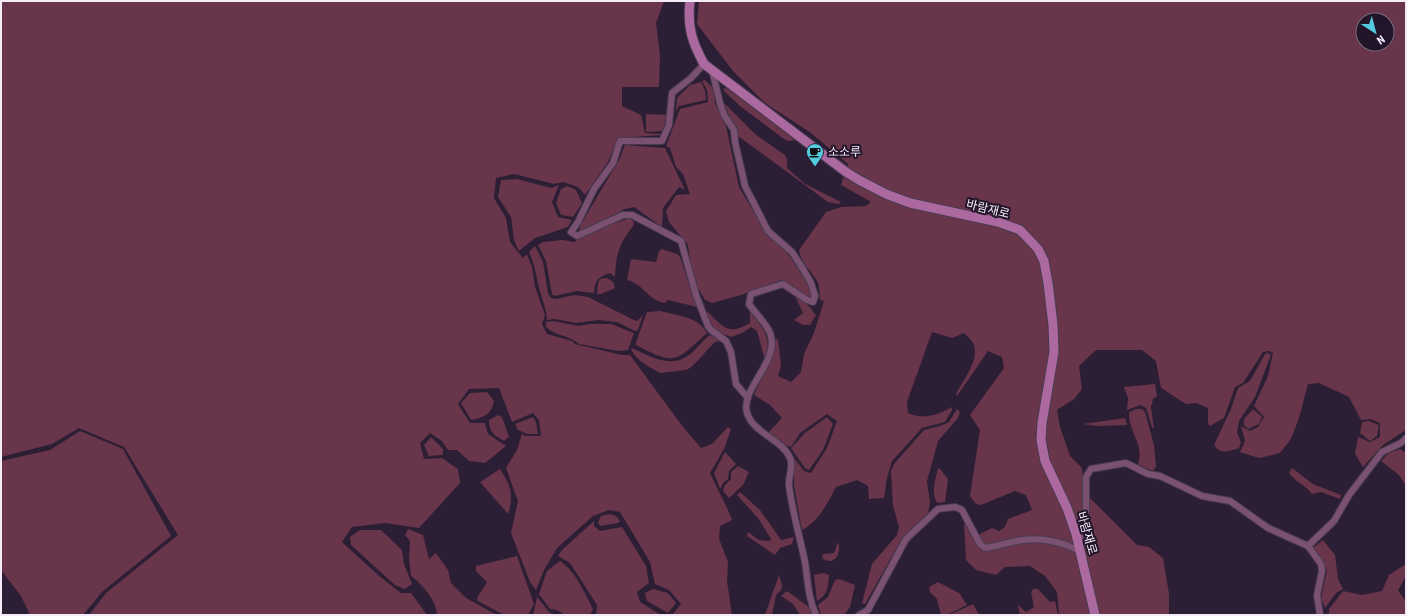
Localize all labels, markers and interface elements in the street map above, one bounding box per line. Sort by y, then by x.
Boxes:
north arrow [1355,12,1395,52]
text: N [1374,32,1387,47]
cafe icon: 소소루 [805,142,825,167]
place label: 소소루 [828,145,861,159]
street label: 바람재로 [965,197,1011,221]
street label: 바람재로 [1074,510,1100,556]

